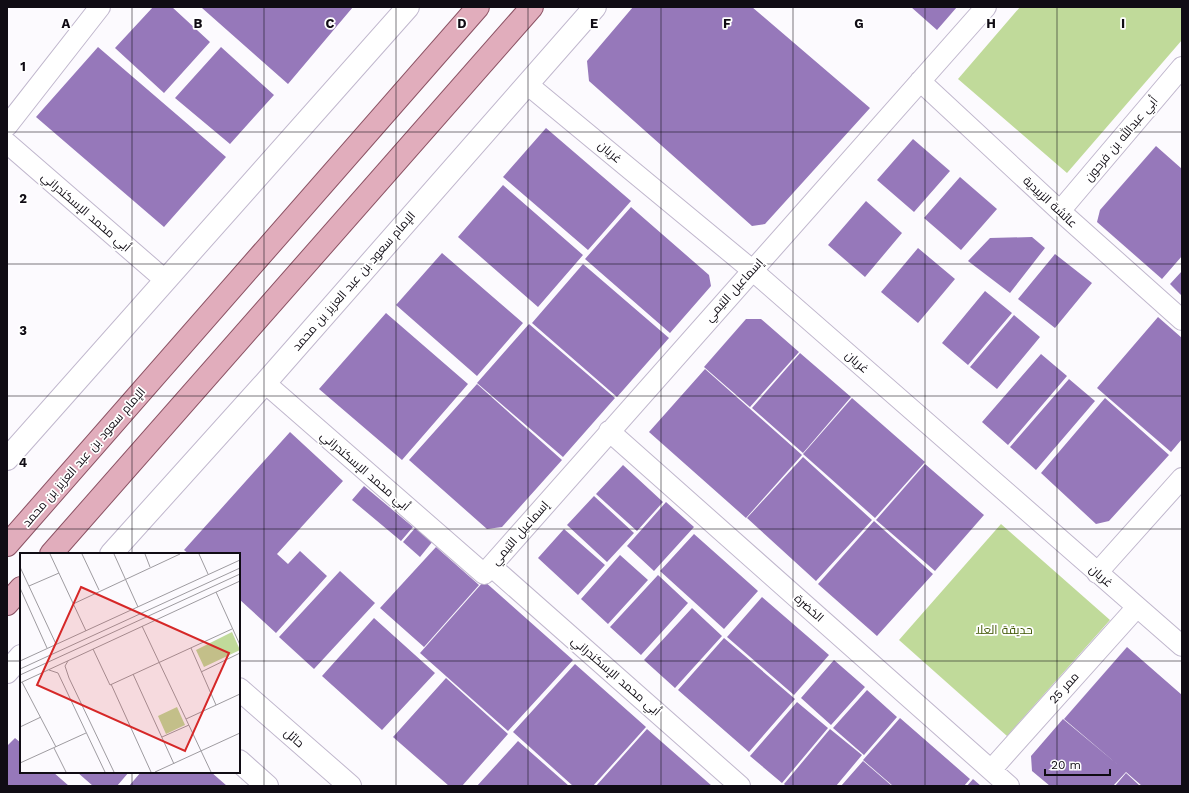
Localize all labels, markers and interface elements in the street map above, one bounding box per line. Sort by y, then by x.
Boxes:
text: A [62,16,71,31]
text: B [194,16,203,31]
text: C [326,16,335,31]
text: D [457,16,467,31]
text: E [590,16,598,31]
text: F [723,16,731,31]
text: G [854,16,864,31]
text: H [986,16,996,31]
text: I [1121,16,1125,31]
text: 1 [20,59,26,74]
street label: أبي عبدالله بن فرحون [1081,93,1163,186]
street label: غريان [595,138,625,166]
street label: أبي محمد الإسكندراني [37,169,134,257]
street label: عائشة الزبيدية [1020,173,1080,231]
text: 2 [19,191,27,206]
street label: الإمام سعود بن عبد العزيز بن محمد [290,209,419,354]
street label: إسماعيل التيمي [702,256,768,326]
text: 3 [19,323,27,338]
street label: غريان [842,348,872,376]
street label: الإمام سعود بن عبد العزيز بن محمد [20,385,149,530]
street label: أبي محمد الإسكندراني [316,428,413,516]
text: 4 [19,455,28,470]
street label: إسماعيل التيمي [488,498,554,570]
inset map [20,553,240,773]
street label: غريان [1086,562,1116,590]
street label: الخضرة [792,591,826,625]
park label: حديقة العلا [975,623,1033,637]
street label: أبي محمد الإسكندراني [567,633,664,721]
street label: ممر 25 [1046,669,1082,707]
street label: حائل [281,726,307,750]
scale bar [1045,751,1110,777]
text: 20 m [1051,758,1081,772]

